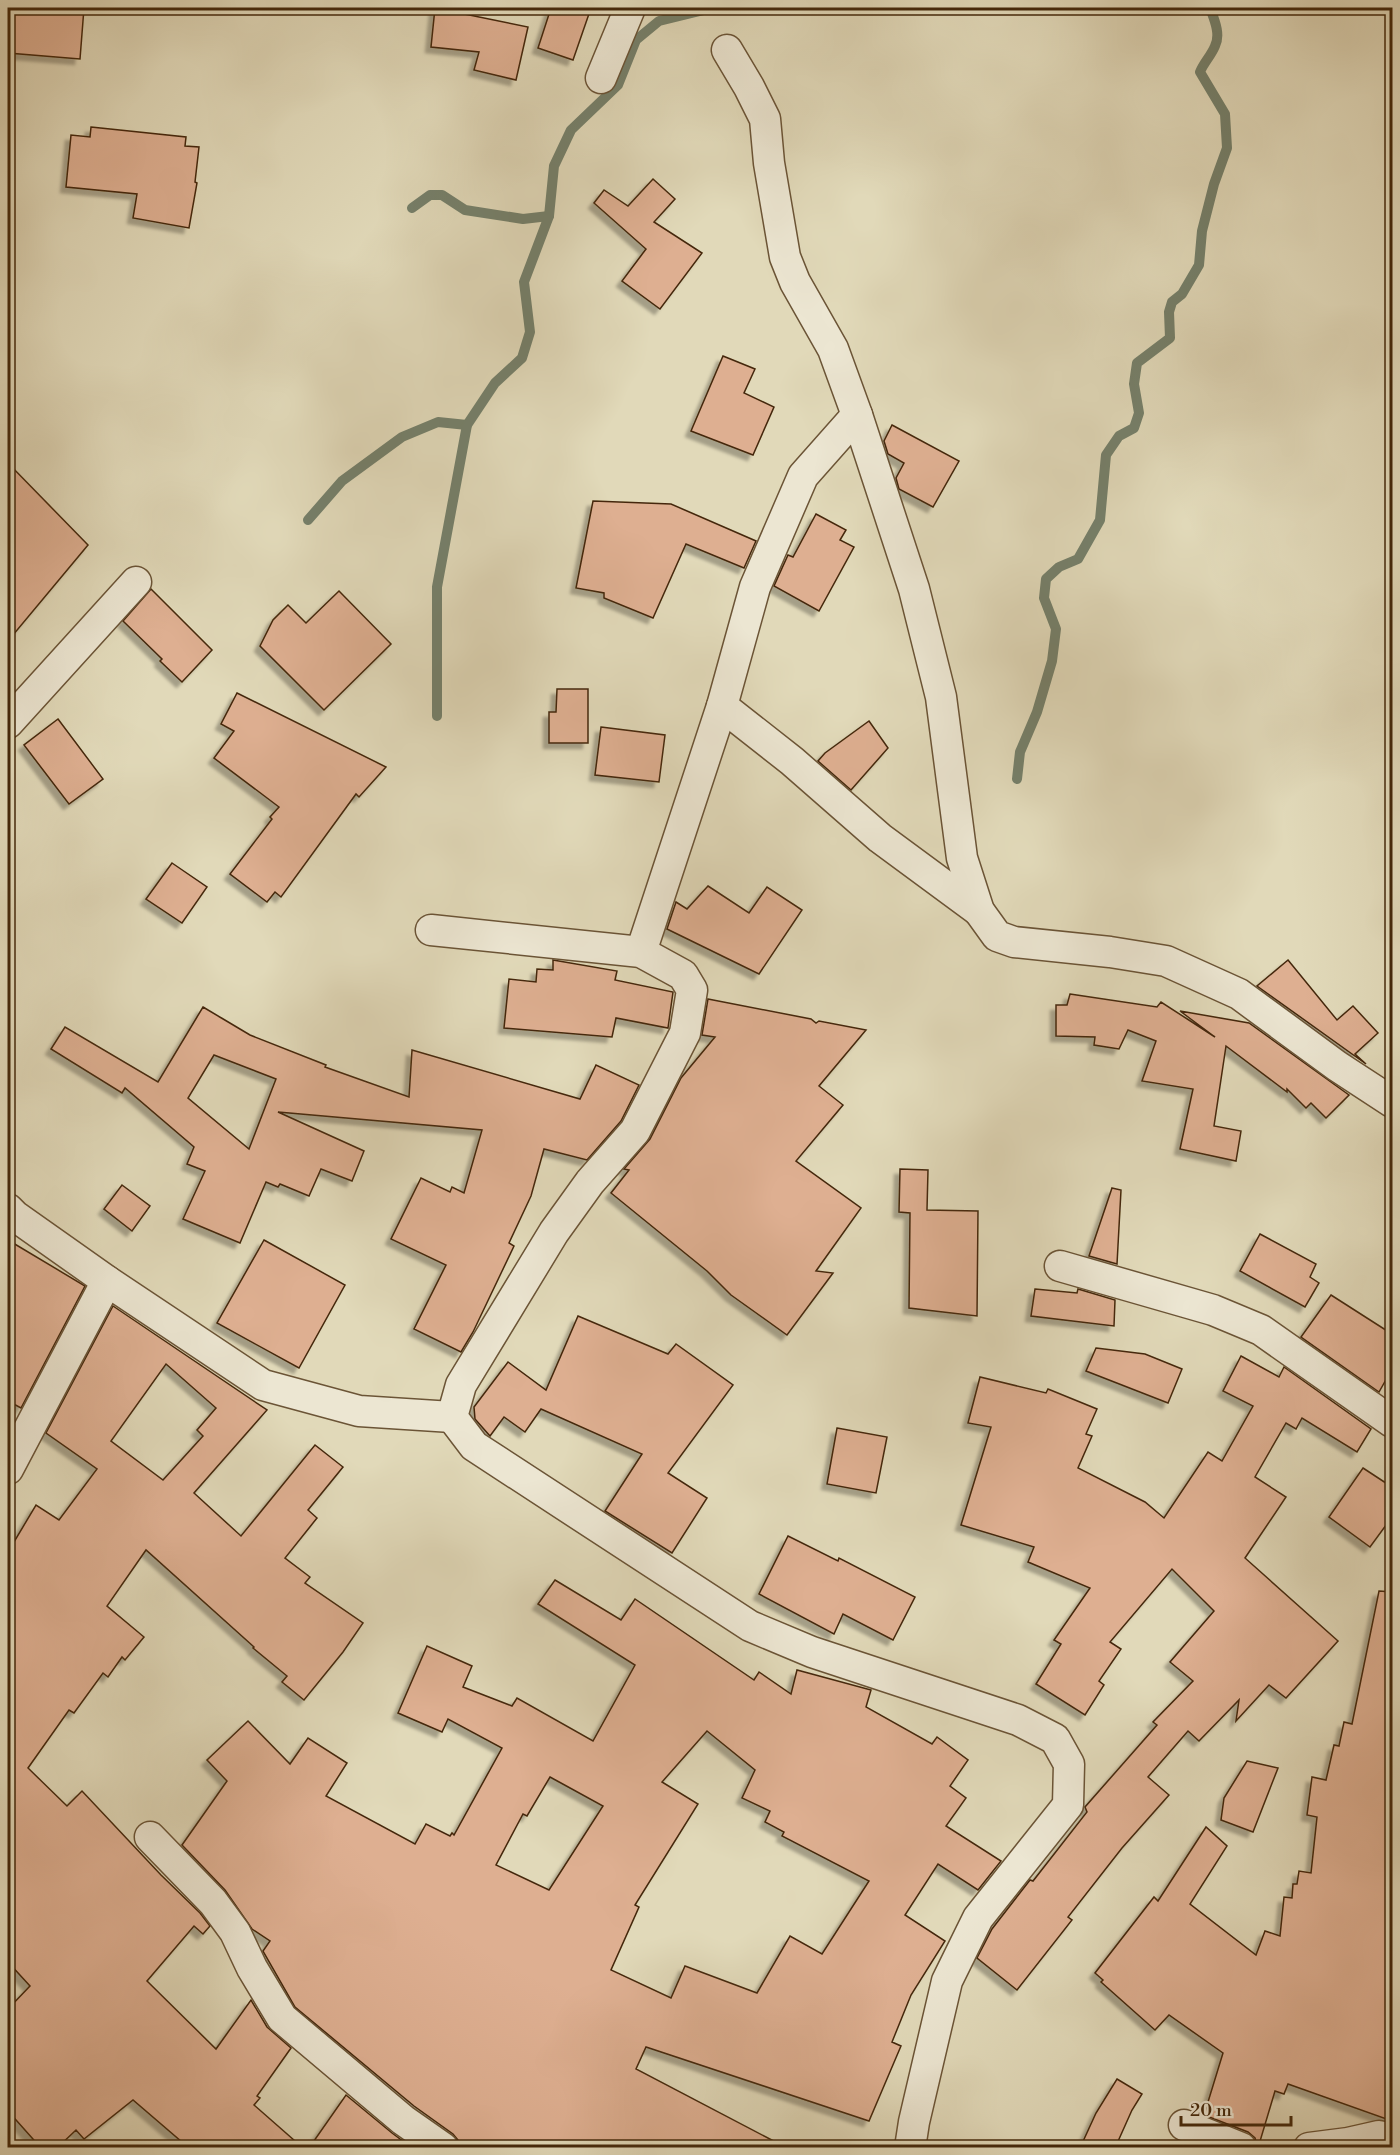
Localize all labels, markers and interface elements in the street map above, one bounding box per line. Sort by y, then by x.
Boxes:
scale bar [1181,2089,1290,2127]
text: 20 m [1190,2099,1232,2122]

